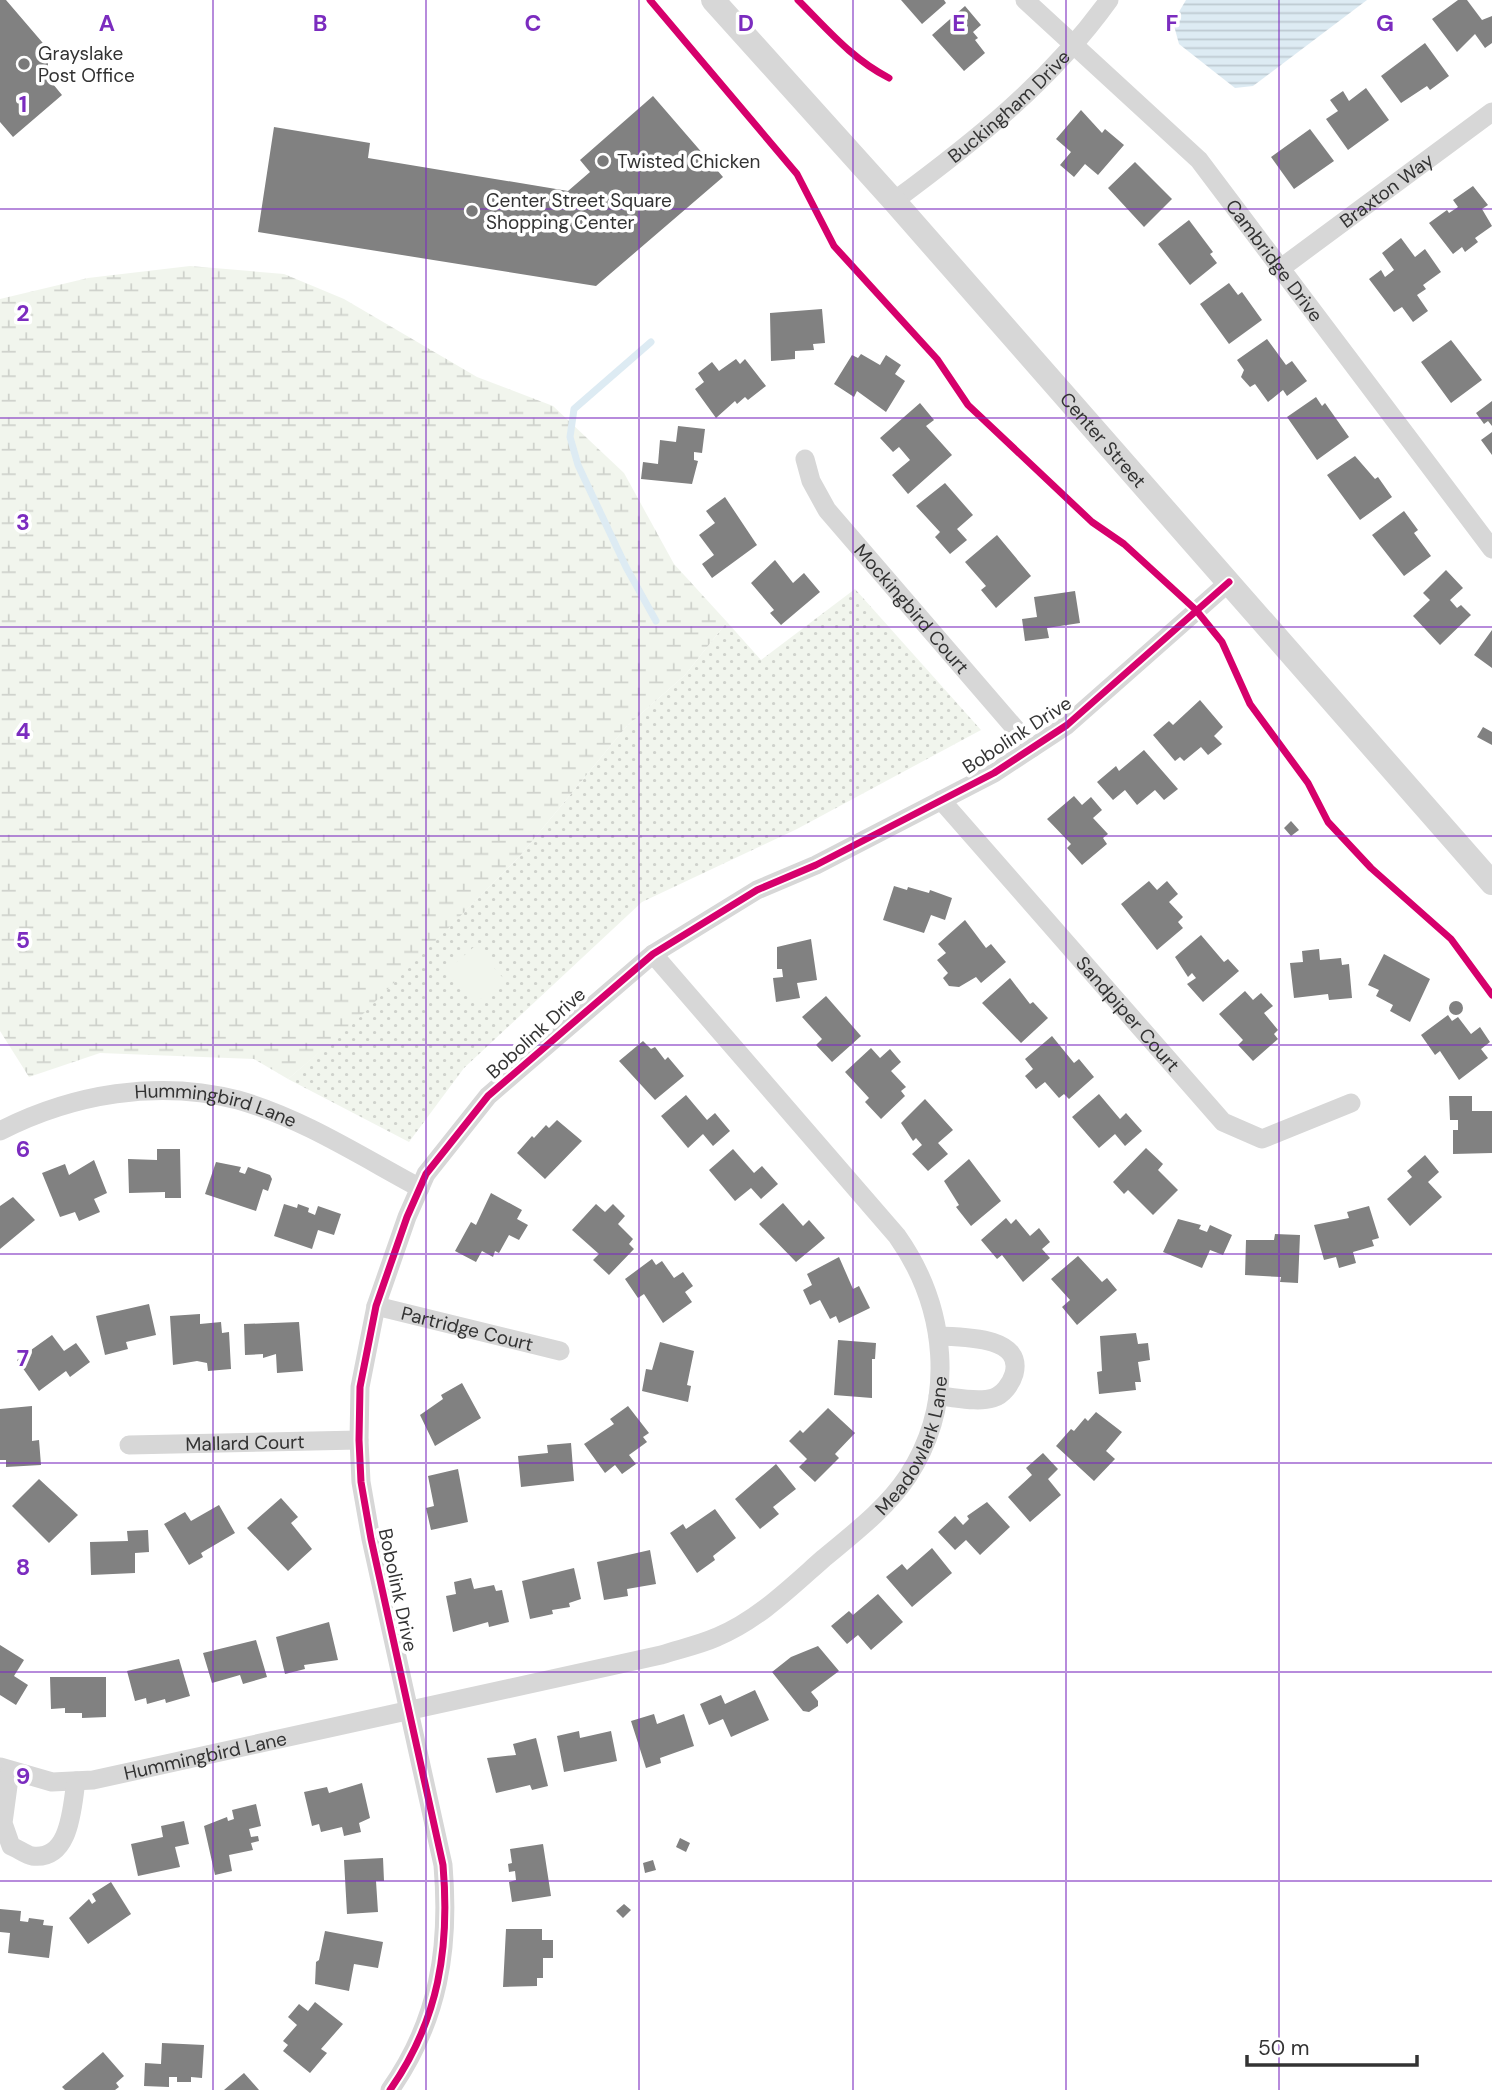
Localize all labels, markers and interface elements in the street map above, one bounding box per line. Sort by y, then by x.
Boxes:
text: A [99,8,115,38]
text: B [313,8,327,38]
text: C [525,8,541,38]
text: D [738,8,754,38]
text: E [952,8,966,38]
text: F [1166,8,1179,38]
text: G [1376,8,1394,38]
place label: Grayslake Post Office [38,41,135,88]
street label: Buckingham Drive [942,44,1075,168]
marker: Grayslake Post Office [16,56,32,72]
text: 1 [19,89,27,119]
street label: Braxton Way [1334,147,1439,233]
place label: Twisted Chicken [617,149,760,174]
marker: Twisted Chicken [595,153,611,169]
place label: Center Street Square Shopping Center [486,188,672,235]
street label: Cambridge Drive [1220,194,1329,327]
marker: Center Street Square Shopping Center [464,203,480,219]
text: 2 [16,298,30,328]
street label: Center Street [1055,387,1152,493]
text: 3 [16,507,30,537]
street label: Mockingbird Court [849,538,975,679]
street label: Bobolink Drive [958,690,1076,780]
text: 4 [16,716,31,746]
text: 5 [16,925,30,955]
street label: Sandpiper Court [1071,951,1186,1077]
street label: Bobolink Drive [481,982,591,1084]
street label: Hummingbird Lane [134,1078,301,1133]
text: 6 [16,1134,30,1164]
street label: Partridge Court [399,1300,536,1357]
text: 7 [17,1343,29,1373]
street label: Meadowlark Lane [869,1375,952,1520]
street label: Mallard Court [185,1429,305,1456]
street label: Bobolink Drive [373,1526,423,1654]
text: 8 [16,1552,30,1582]
street label: Hummingbird Lane [121,1725,289,1785]
text: 9 [16,1761,30,1791]
scale bar [1247,2024,1417,2068]
text: 50 m [1258,2034,1309,2062]

